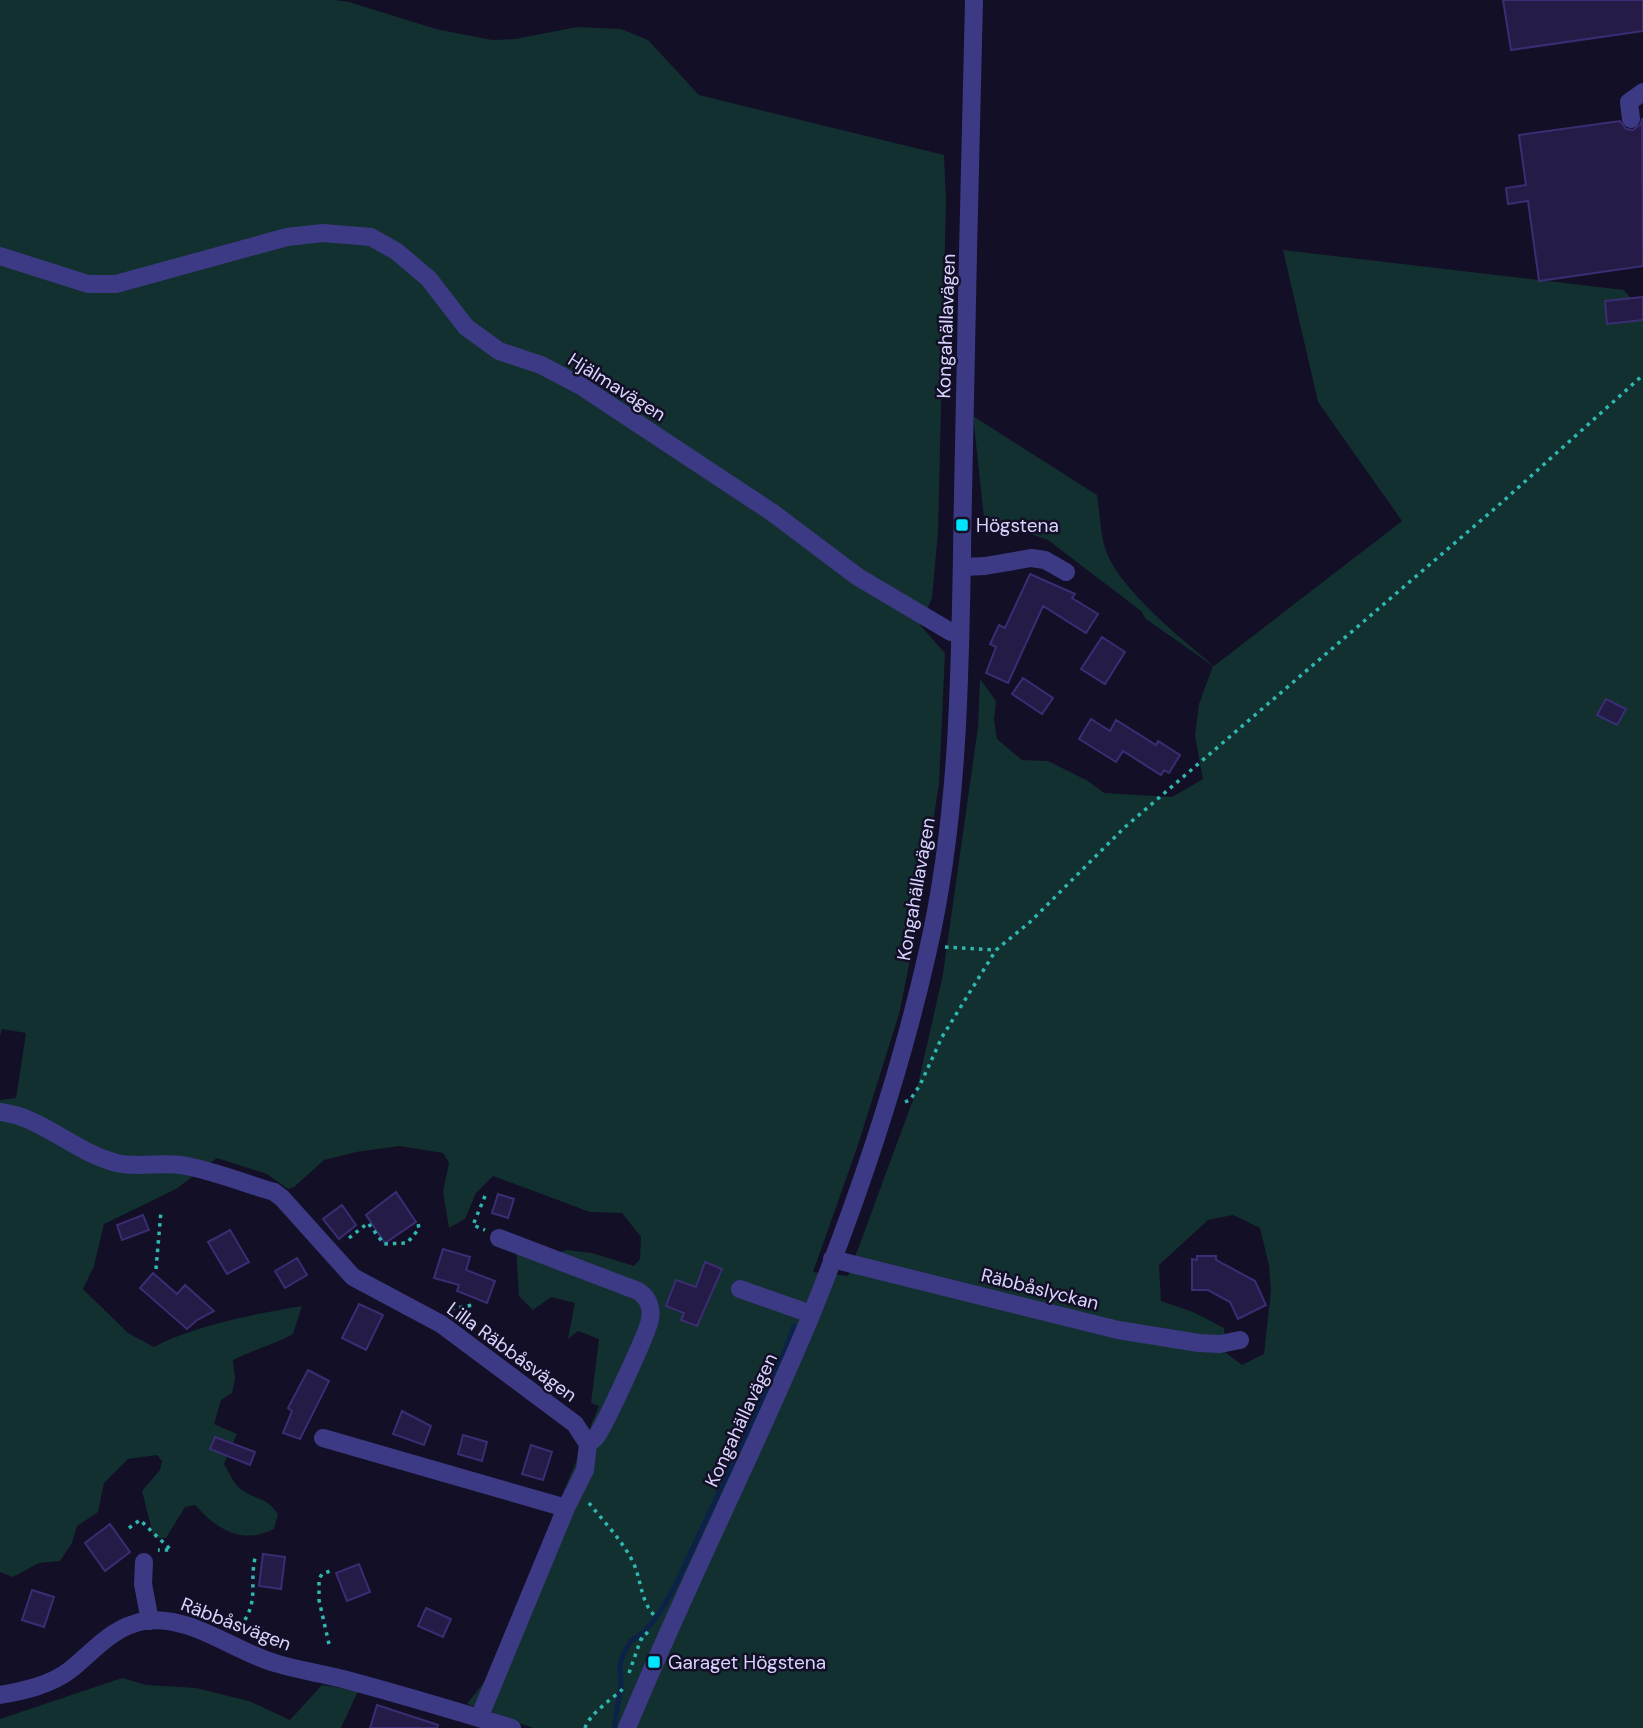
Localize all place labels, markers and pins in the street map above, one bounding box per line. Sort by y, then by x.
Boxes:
place label: Högstena [976,513,1059,538]
marker: Högstena [954,517,970,533]
place label: Garaget Högstena [668,1650,826,1675]
marker: Garaget Högstena [646,1654,662,1670]

